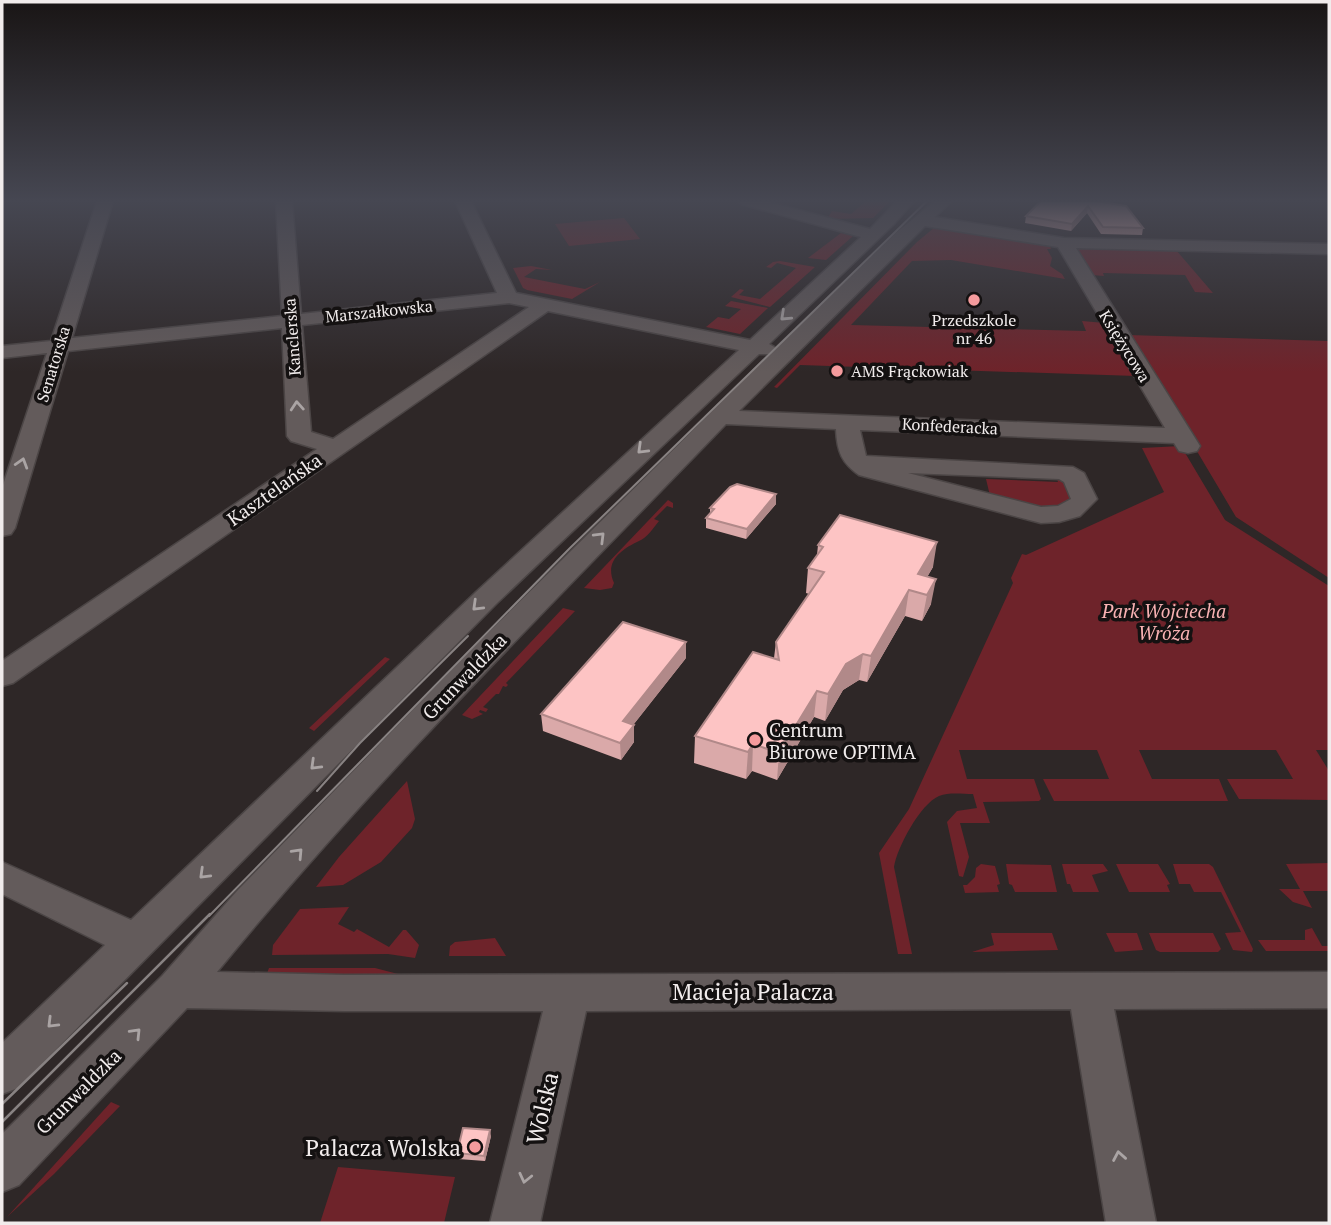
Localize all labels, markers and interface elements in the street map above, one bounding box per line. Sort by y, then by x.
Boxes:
marker: Przedszkole nr 46 [966,292,982,308]
street label: Marszałkowska [324,294,434,328]
street label: Kanclerska [278,297,306,377]
street label: Księżycowa [1094,306,1156,386]
one-way arrow [781,307,794,320]
place label: Przedszkole nr 46 [932,309,1016,349]
street label: Senatorska [31,323,75,405]
place label: AMS Frąckowiak [851,360,969,382]
marker: AMS Frąckowiak [829,363,845,379]
one-way arrow [290,400,305,411]
street label: Konfederacka [901,413,999,439]
one-way arrow [637,441,650,454]
street label: Kasztelańska [222,447,327,531]
one-way arrow [14,457,29,469]
one-way arrow [591,533,604,546]
one-way arrow [473,598,486,611]
park label: Park Wojciecha Wróża [1101,598,1226,645]
street label: Grunwaldzka [416,627,512,725]
place label: Centrum Biurowe OPTIMA [769,717,916,764]
marker: Centrum Biurowe OPTIMA [747,732,763,748]
one-way arrow [310,757,323,770]
one-way arrow [289,848,302,861]
one-way arrow [199,865,212,878]
street label: Macieja Palacza [672,976,834,1007]
one-way arrow [47,1015,60,1028]
one-way arrow [127,1028,140,1041]
street label: Grunwaldzka [30,1043,126,1139]
street label: Wolska [519,1069,565,1147]
place label: Palacza Wolska [305,1132,461,1163]
marker: Palacza Wolska [467,1139,483,1155]
one-way arrow [1112,1150,1127,1162]
one-way arrow [519,1172,534,1184]

